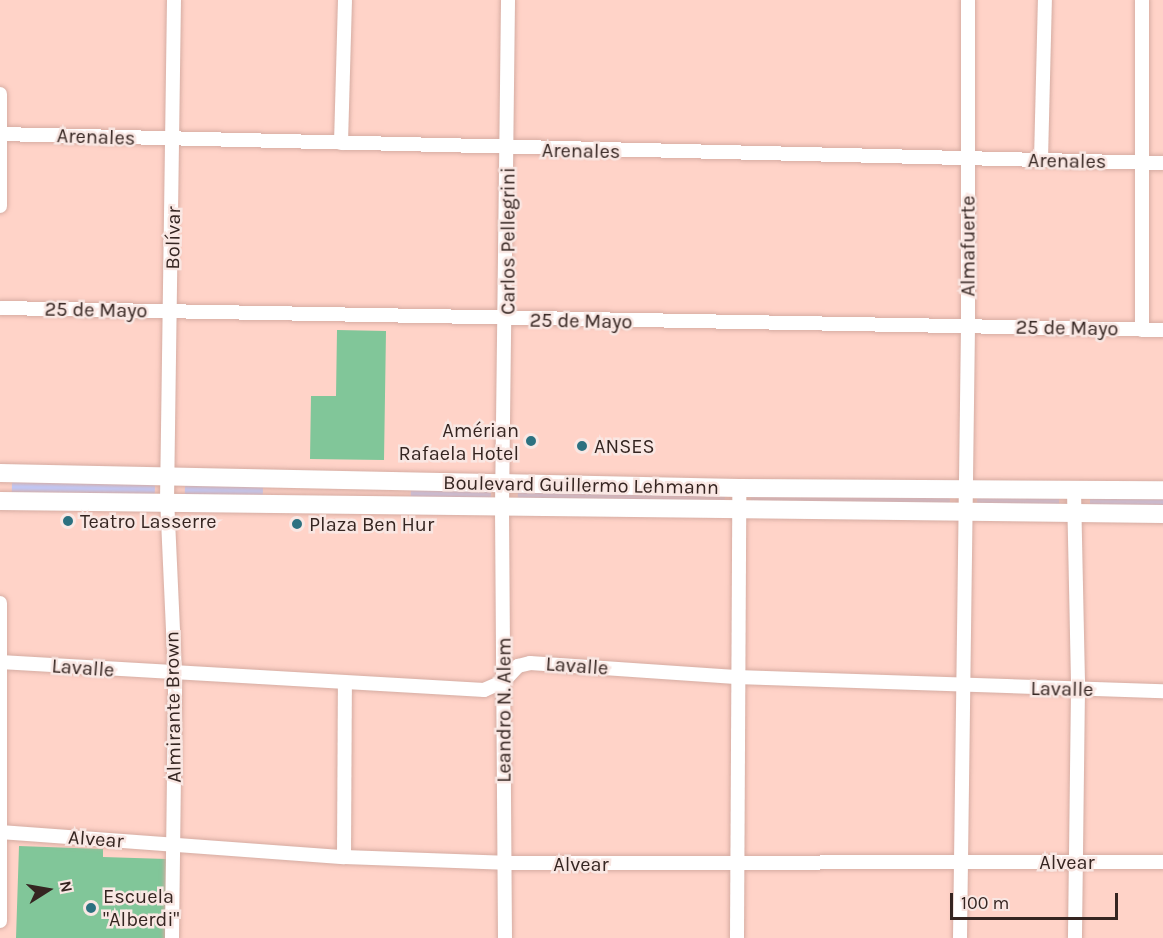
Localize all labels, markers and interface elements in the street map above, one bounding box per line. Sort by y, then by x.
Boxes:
street label: Arenales [56,124,136,150]
street label: Arenales [542,138,620,164]
street label: Arenales [1028,148,1106,174]
street label: Carlos Pellegrini [496,167,520,315]
street label: Almafuerte [956,195,980,297]
street label: Bolívar [160,206,186,270]
street label: 25 de Mayo [44,297,148,323]
street label: 25 de Mayo [529,308,633,334]
street label: 25 de Mayo [1015,315,1119,341]
place label: Amérian Rafaela Hotel [399,418,519,465]
marker: Amérian Rafaela Hotel [524,434,538,448]
place label: ANSES [594,434,655,458]
marker: ANSES [575,439,589,453]
street label: Boulevard Guillermo Lehmann [443,471,719,499]
place label: Teatro Lasserre [80,509,217,533]
place label: Plaza Ben Hur [309,512,434,536]
marker: Teatro Lasserre [61,514,75,528]
marker: Plaza Ben Hur [290,517,304,531]
street label: Almirante Brown [160,631,186,783]
street label: Leandro N. Alem [492,637,516,783]
street label: Lavalle [545,652,609,680]
street label: Lavalle [51,654,115,682]
street label: Lavalle [1030,676,1094,702]
street label: Alvear [67,825,125,853]
street label: Alvear [1039,850,1095,874]
street label: Alvear [553,852,609,876]
north arrow [18,860,78,920]
text: N [56,879,77,894]
scale bar [953,881,1121,919]
place label: Escuela "Alberdi" [103,885,179,932]
text: 100 m [961,892,1009,914]
marker: Escuela "Alberdi" [84,901,98,915]

